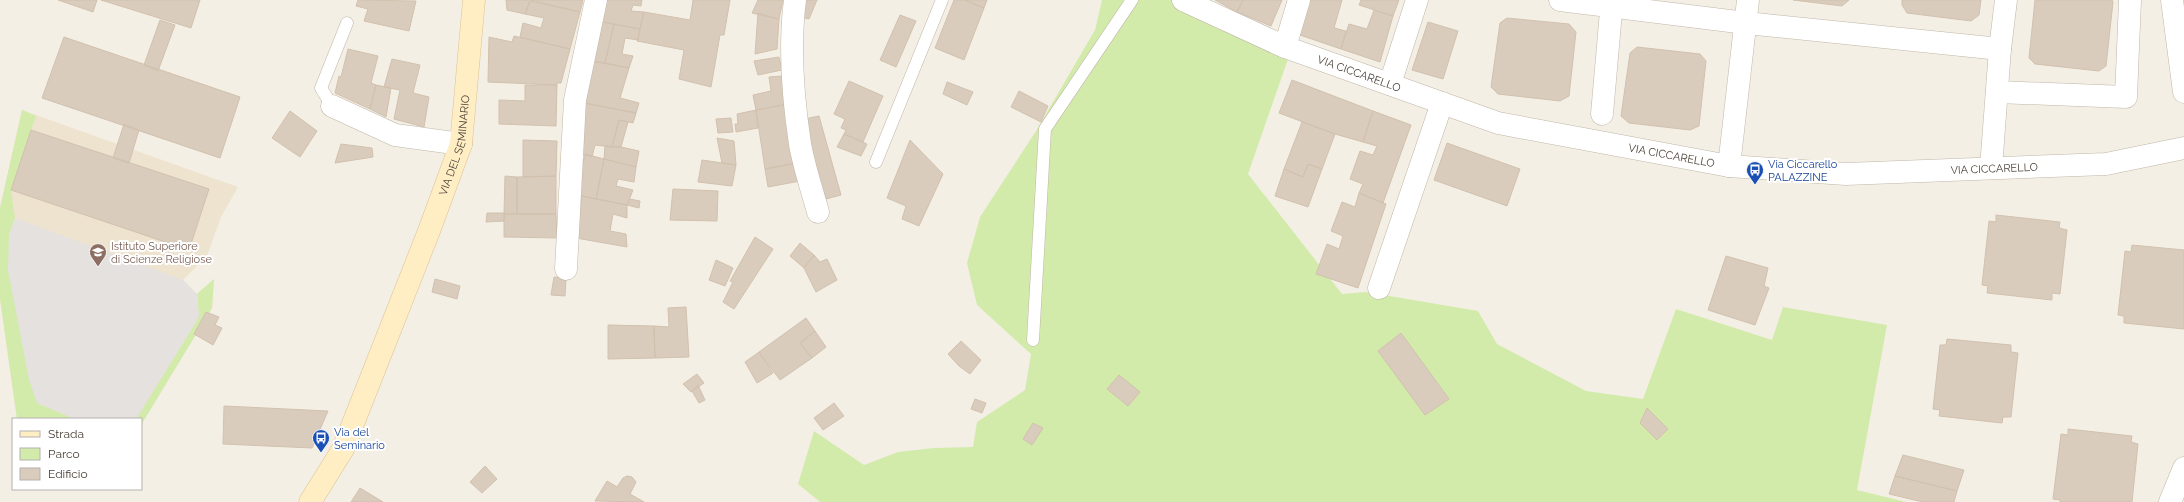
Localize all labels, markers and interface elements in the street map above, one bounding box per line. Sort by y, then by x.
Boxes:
street label: VIA CICCARELLO [1316,53,1402,95]
street label: VIA DEL SEMINARIO [437,94,472,197]
street label: VIA CICCARELLO [1627,141,1716,170]
place label: Via Ciccarello PALAZZINE [1768,158,1838,184]
bus stop icon: Via Ciccarello PALAZZINE [1745,160,1765,185]
street label: VIA CICCARELLO [1950,161,2038,177]
place label: Istituto Superiore di Scienze Religiose [111,240,212,266]
school or university icon: Istituto Superiore di Scienze Religiose [88,242,108,267]
legend [12,418,142,490]
place label: Via del Seminario [334,426,385,452]
text: Strada [48,427,84,441]
bus stop icon: Via del Seminario [311,428,331,453]
text: Parco [48,447,80,461]
text: Edificio [48,467,88,481]

